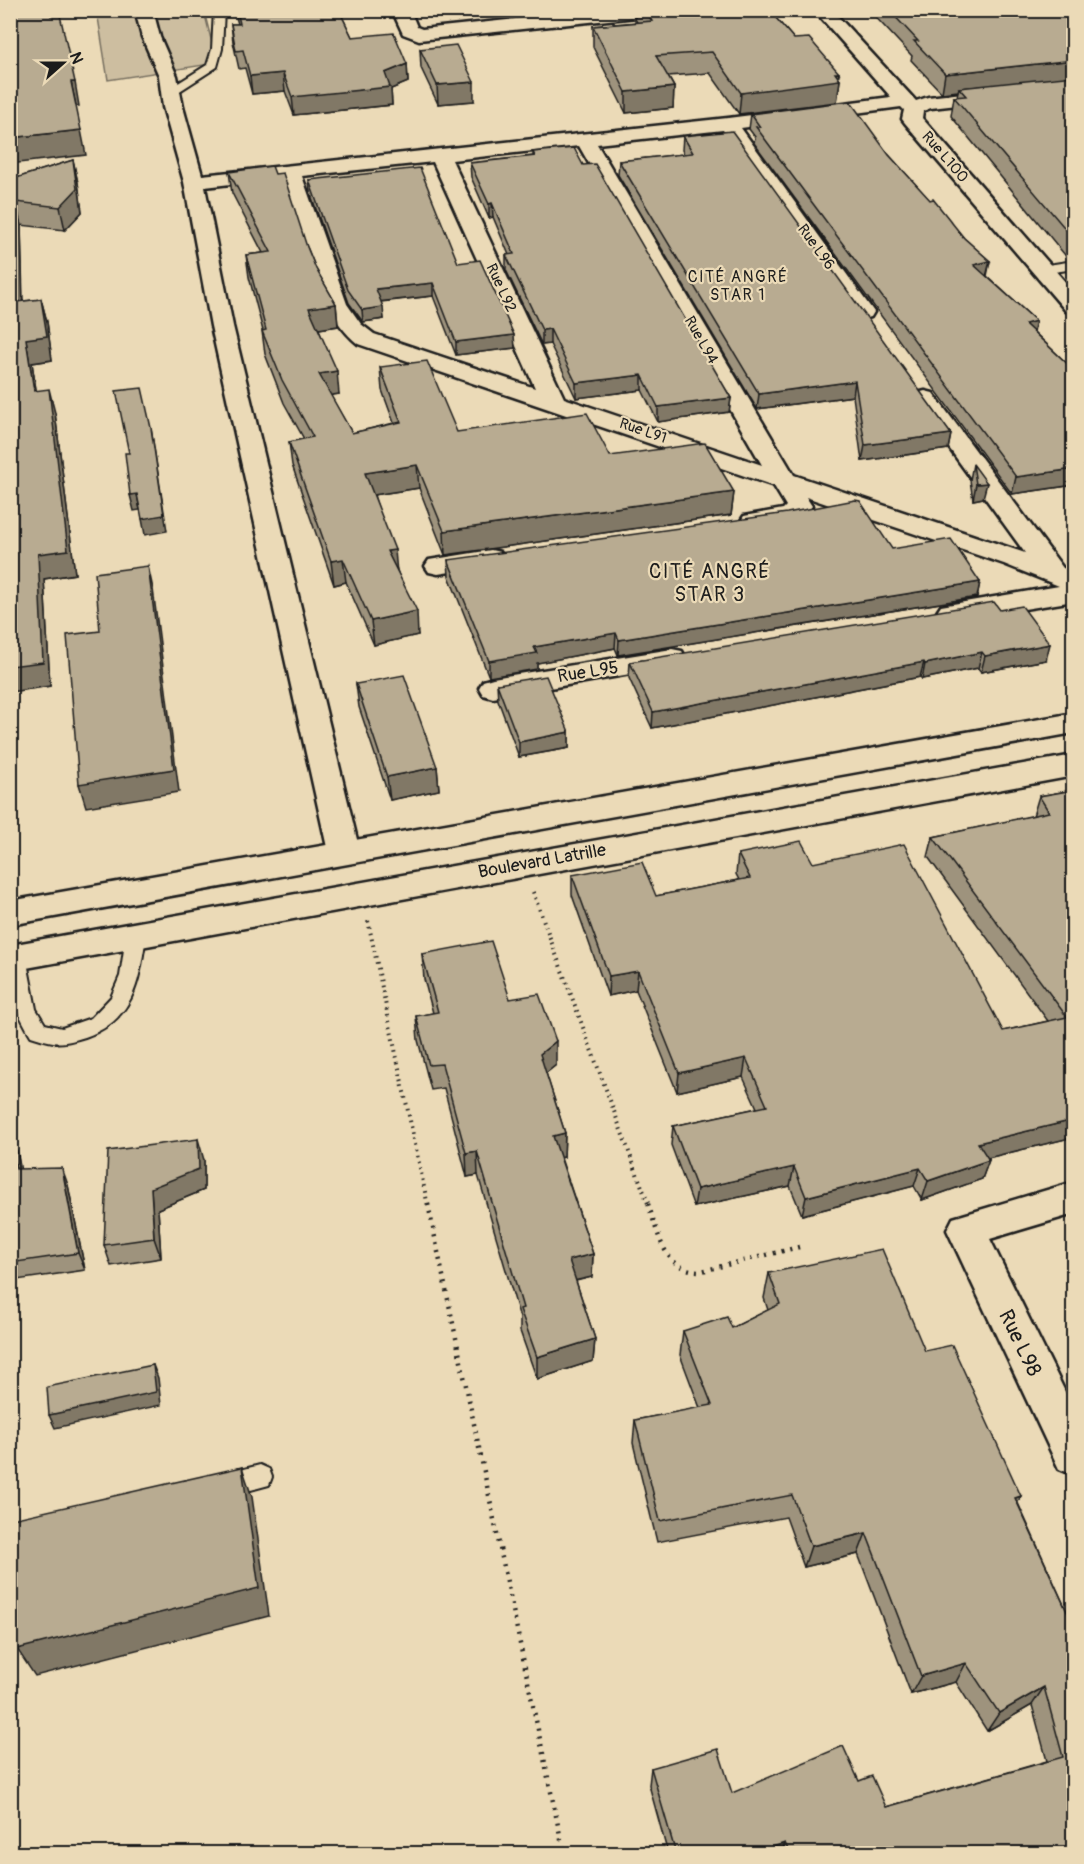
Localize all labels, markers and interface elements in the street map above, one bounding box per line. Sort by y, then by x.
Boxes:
north arrow [33,33,93,93]
text: N [65,49,87,67]
street label: Rue L100 [918,127,972,187]
street label: Rue L96 [793,220,839,274]
street label: Rue L92 [482,261,520,315]
district label: CITÉ ANGRÉ STAR 1 [688,267,788,305]
street label: Rue L94 [680,313,722,367]
street label: Rue L91 [617,414,669,448]
district label: CITÉ ANGRÉ STAR 3 [649,559,771,607]
street label: Rue L95 [556,656,620,688]
street label: Boulevard Latrille [476,838,608,884]
street label: Rue L98 [992,1305,1048,1381]

